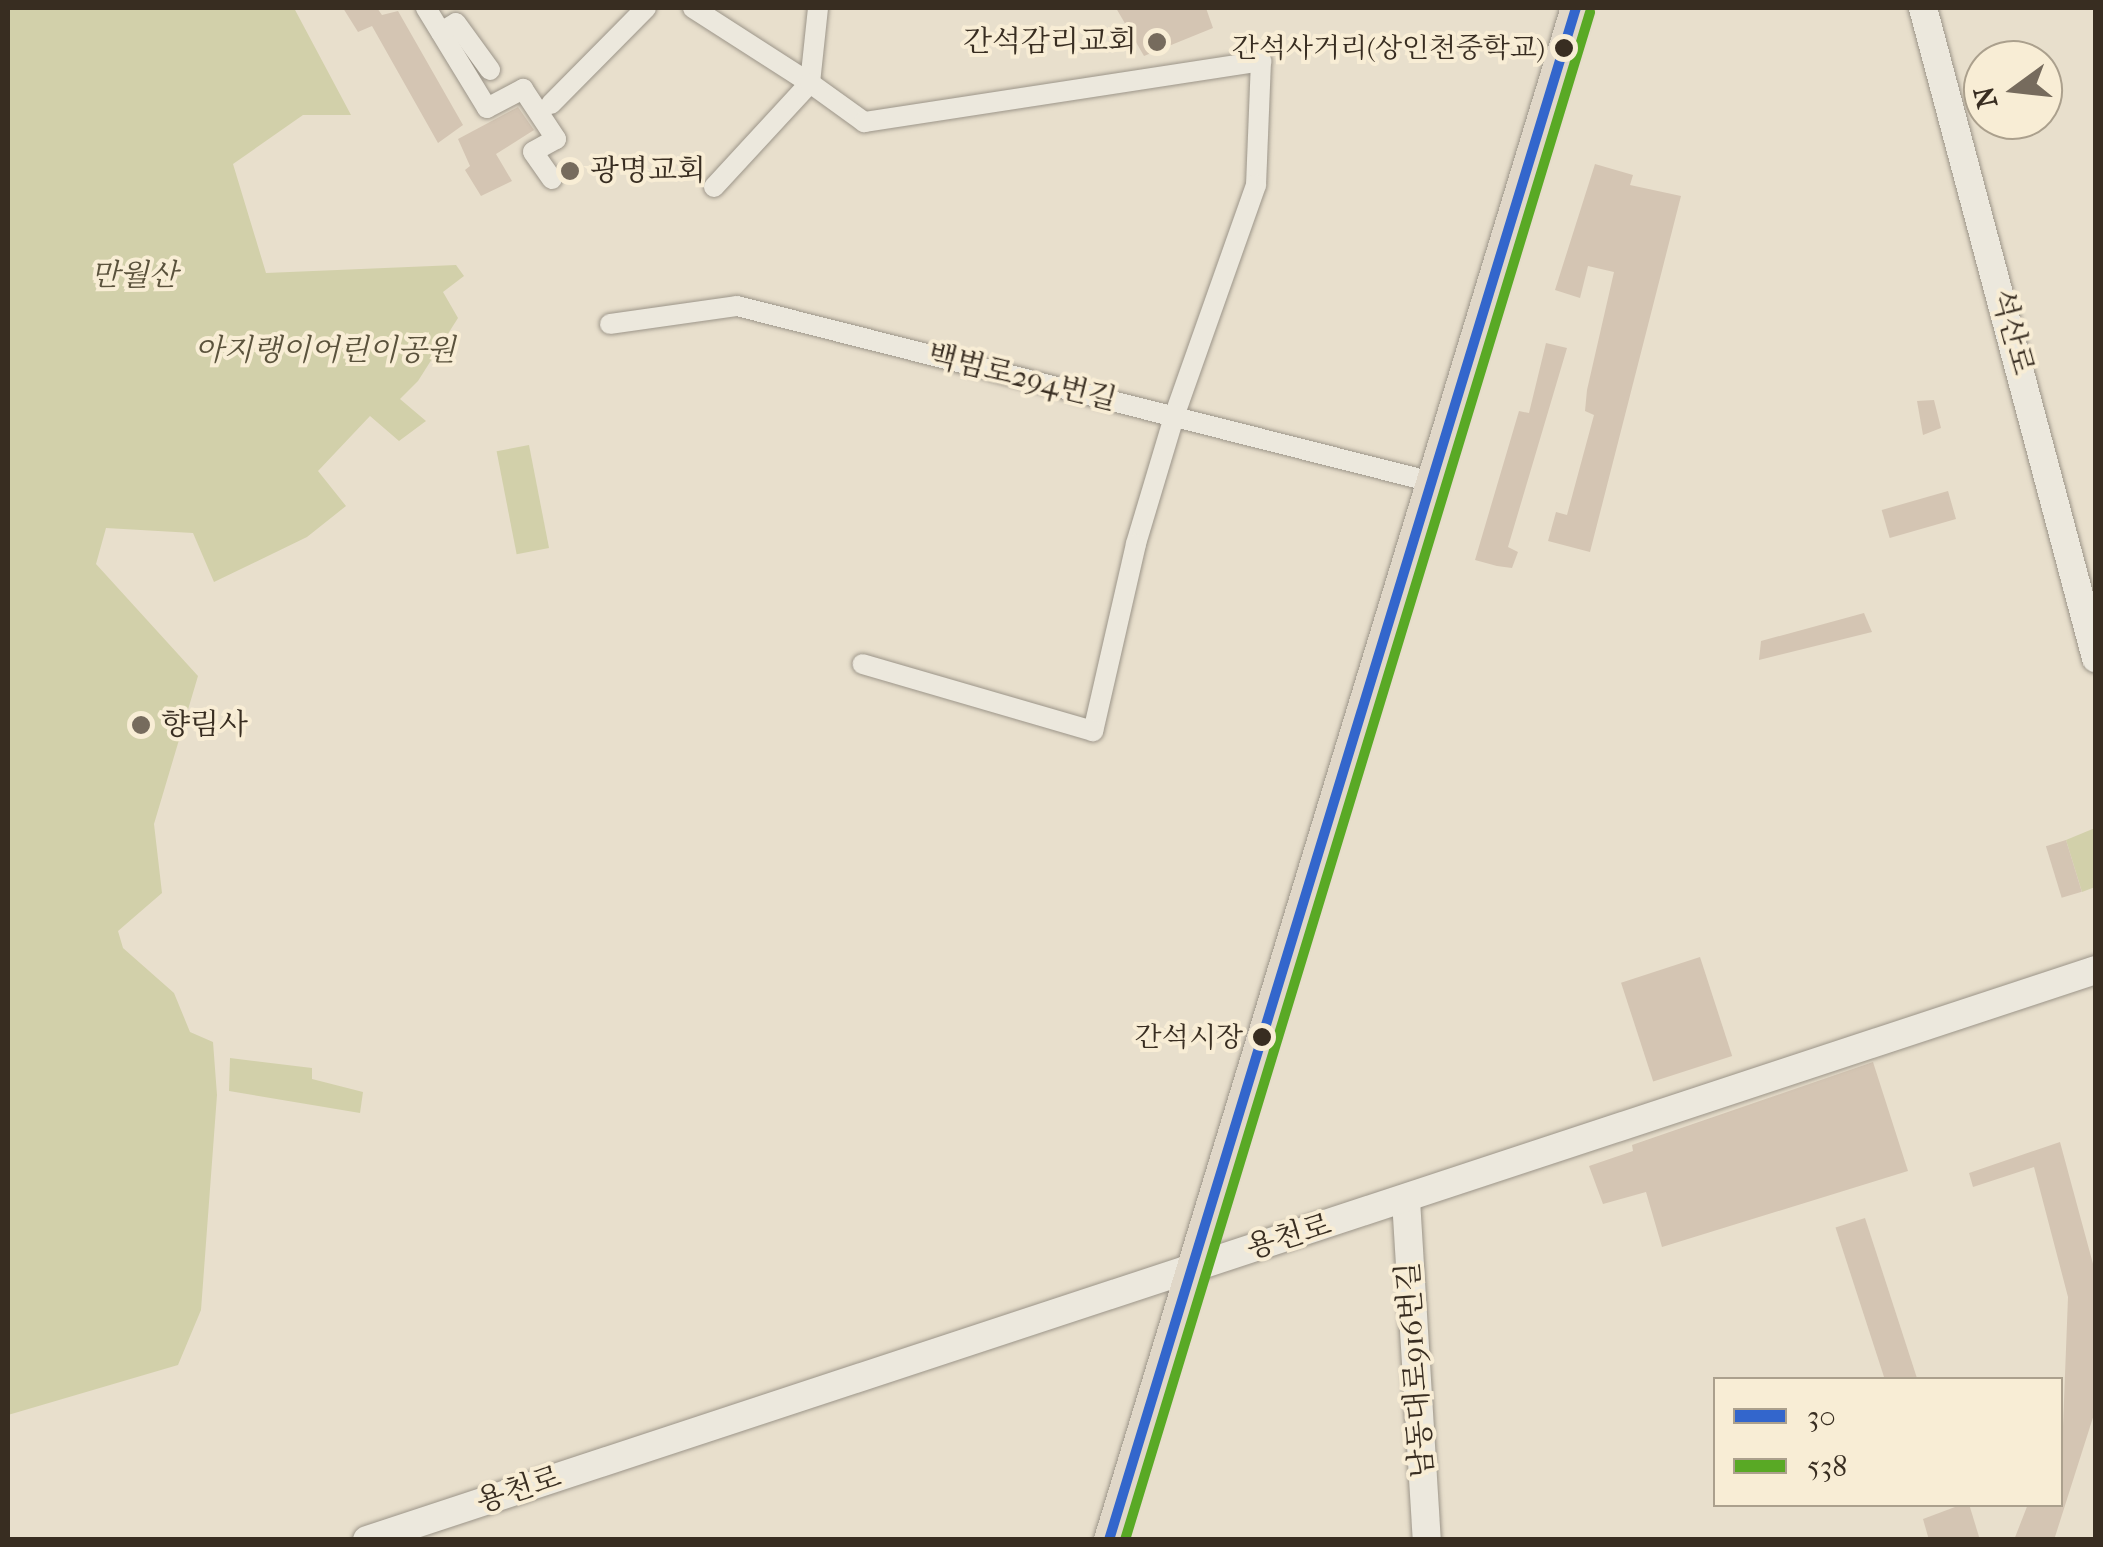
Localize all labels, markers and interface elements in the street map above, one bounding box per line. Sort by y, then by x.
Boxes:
place label: 간석감리교회 [963,24,1137,60]
marker: 간석감리교회 [1146,31,1168,53]
place label: 간석사거리(상인천중학교) [1232,31,1545,65]
marker: 간석사거리(상인천중학교) [1554,38,1574,58]
north arrow [1963,40,2063,140]
text: N [1967,83,2004,112]
place label: 광명교회 [590,153,706,189]
marker: 광명교회 [559,160,581,182]
park label: 만월산 [91,258,177,294]
street label: 석산로 [1983,285,2041,379]
park label: 아지랭이어린이공원 [195,333,455,369]
street label: 백범로294번길 [924,337,1120,419]
place label: 향림사 [161,707,248,743]
marker: 향림사 [130,714,152,736]
place label: 간석시장 [1135,1020,1243,1054]
marker: 간석시장 [1252,1027,1272,1047]
street label: 용천로 [1242,1207,1336,1267]
street label: 남동대로916번길 [1390,1261,1442,1479]
legend [1713,1377,2063,1507]
text: 30 [1807,1399,1836,1434]
text: 538 [1807,1449,1847,1484]
street label: 용천로 [472,1459,566,1521]

